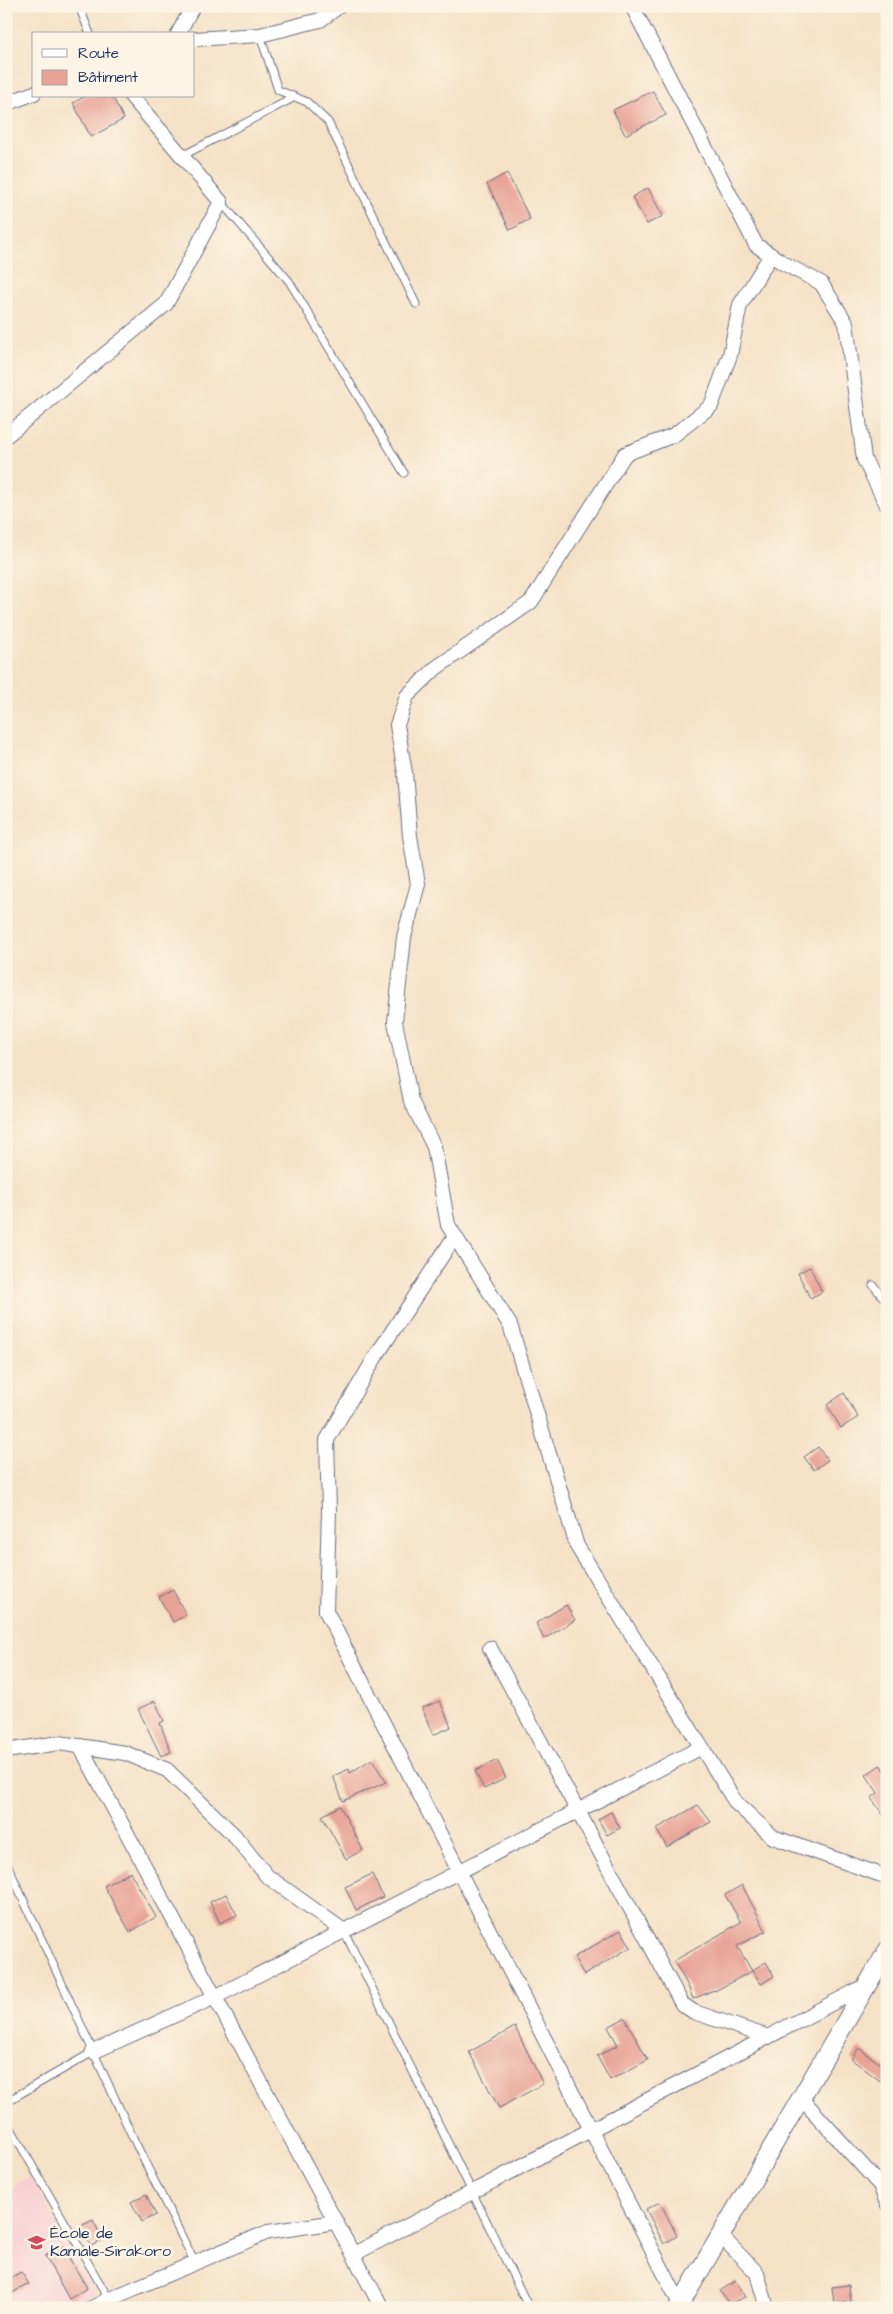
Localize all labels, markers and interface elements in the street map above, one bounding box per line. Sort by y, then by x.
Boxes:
legend [32,32,195,98]
text: Route [78,43,119,64]
text: Bâtiment [78,67,138,88]
place label: École de Kamale-Sirakoro [50,2222,171,2262]
school or university icon: École de Kamale-Sirakoro [26,2232,46,2252]

